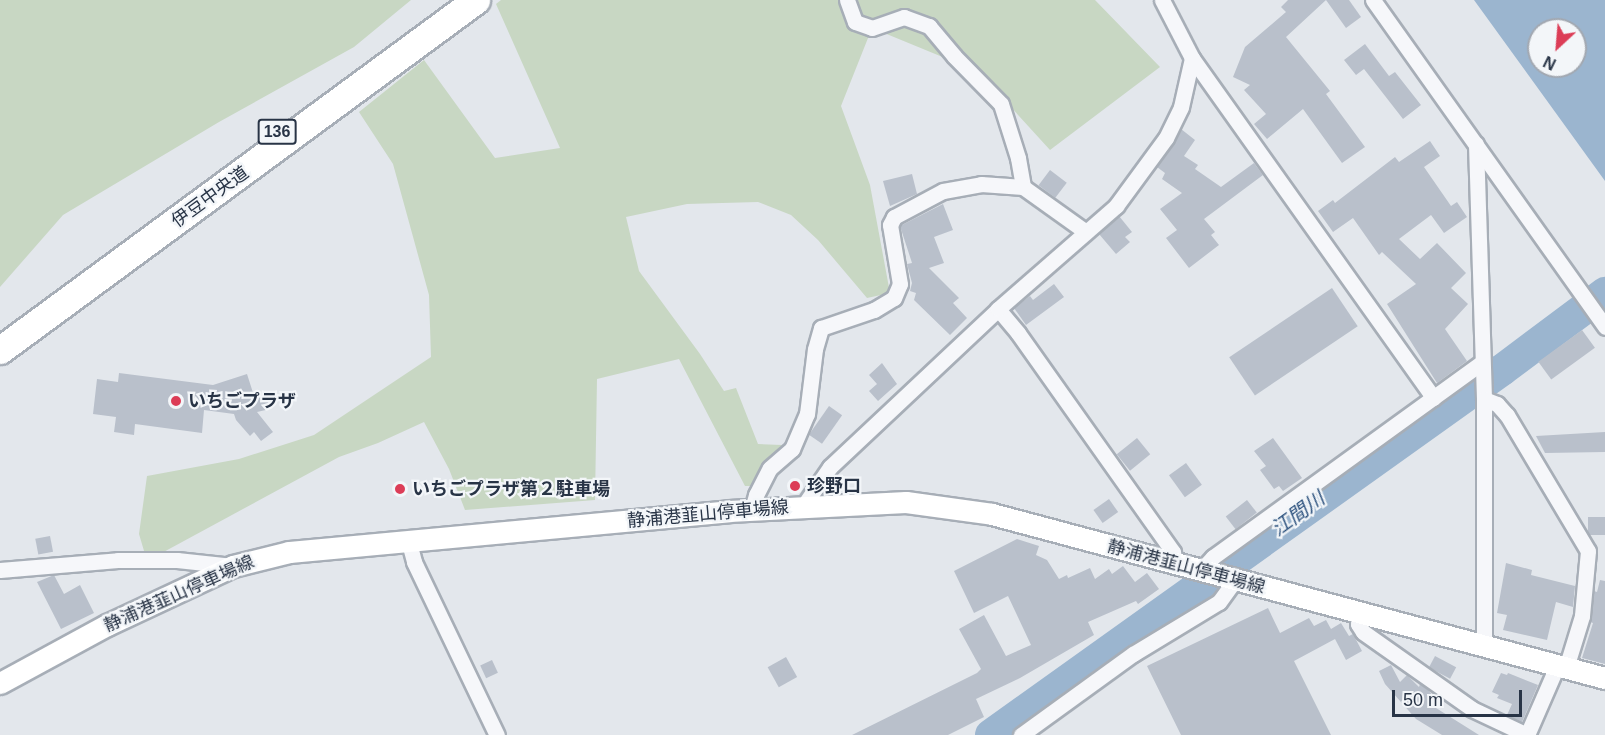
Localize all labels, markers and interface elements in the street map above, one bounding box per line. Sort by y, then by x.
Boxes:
north arrow [1527,18,1587,78]
text: N [1541,53,1559,73]
road number: 136 [258,119,296,145]
street label: 伊豆中央道 [167,162,253,232]
place label: いちごプラザ [188,390,296,412]
marker: いちごプラザ [169,394,183,408]
place label: 珍野口 [807,475,861,497]
place label: いちごプラザ第２駐車場 [412,478,610,500]
marker: 珍野口 [788,479,802,493]
marker: いちごプラザ第２駐車場 [393,482,407,496]
water label: 江間川 [1267,487,1329,541]
street label: 静浦港韮山停車場線 [626,496,790,532]
street label: 静浦港韮山停車場線 [1105,536,1267,598]
street label: 静浦港韮山停車場線 [101,551,257,637]
scale bar [1395,678,1526,716]
text: 50 m [1403,690,1443,710]

